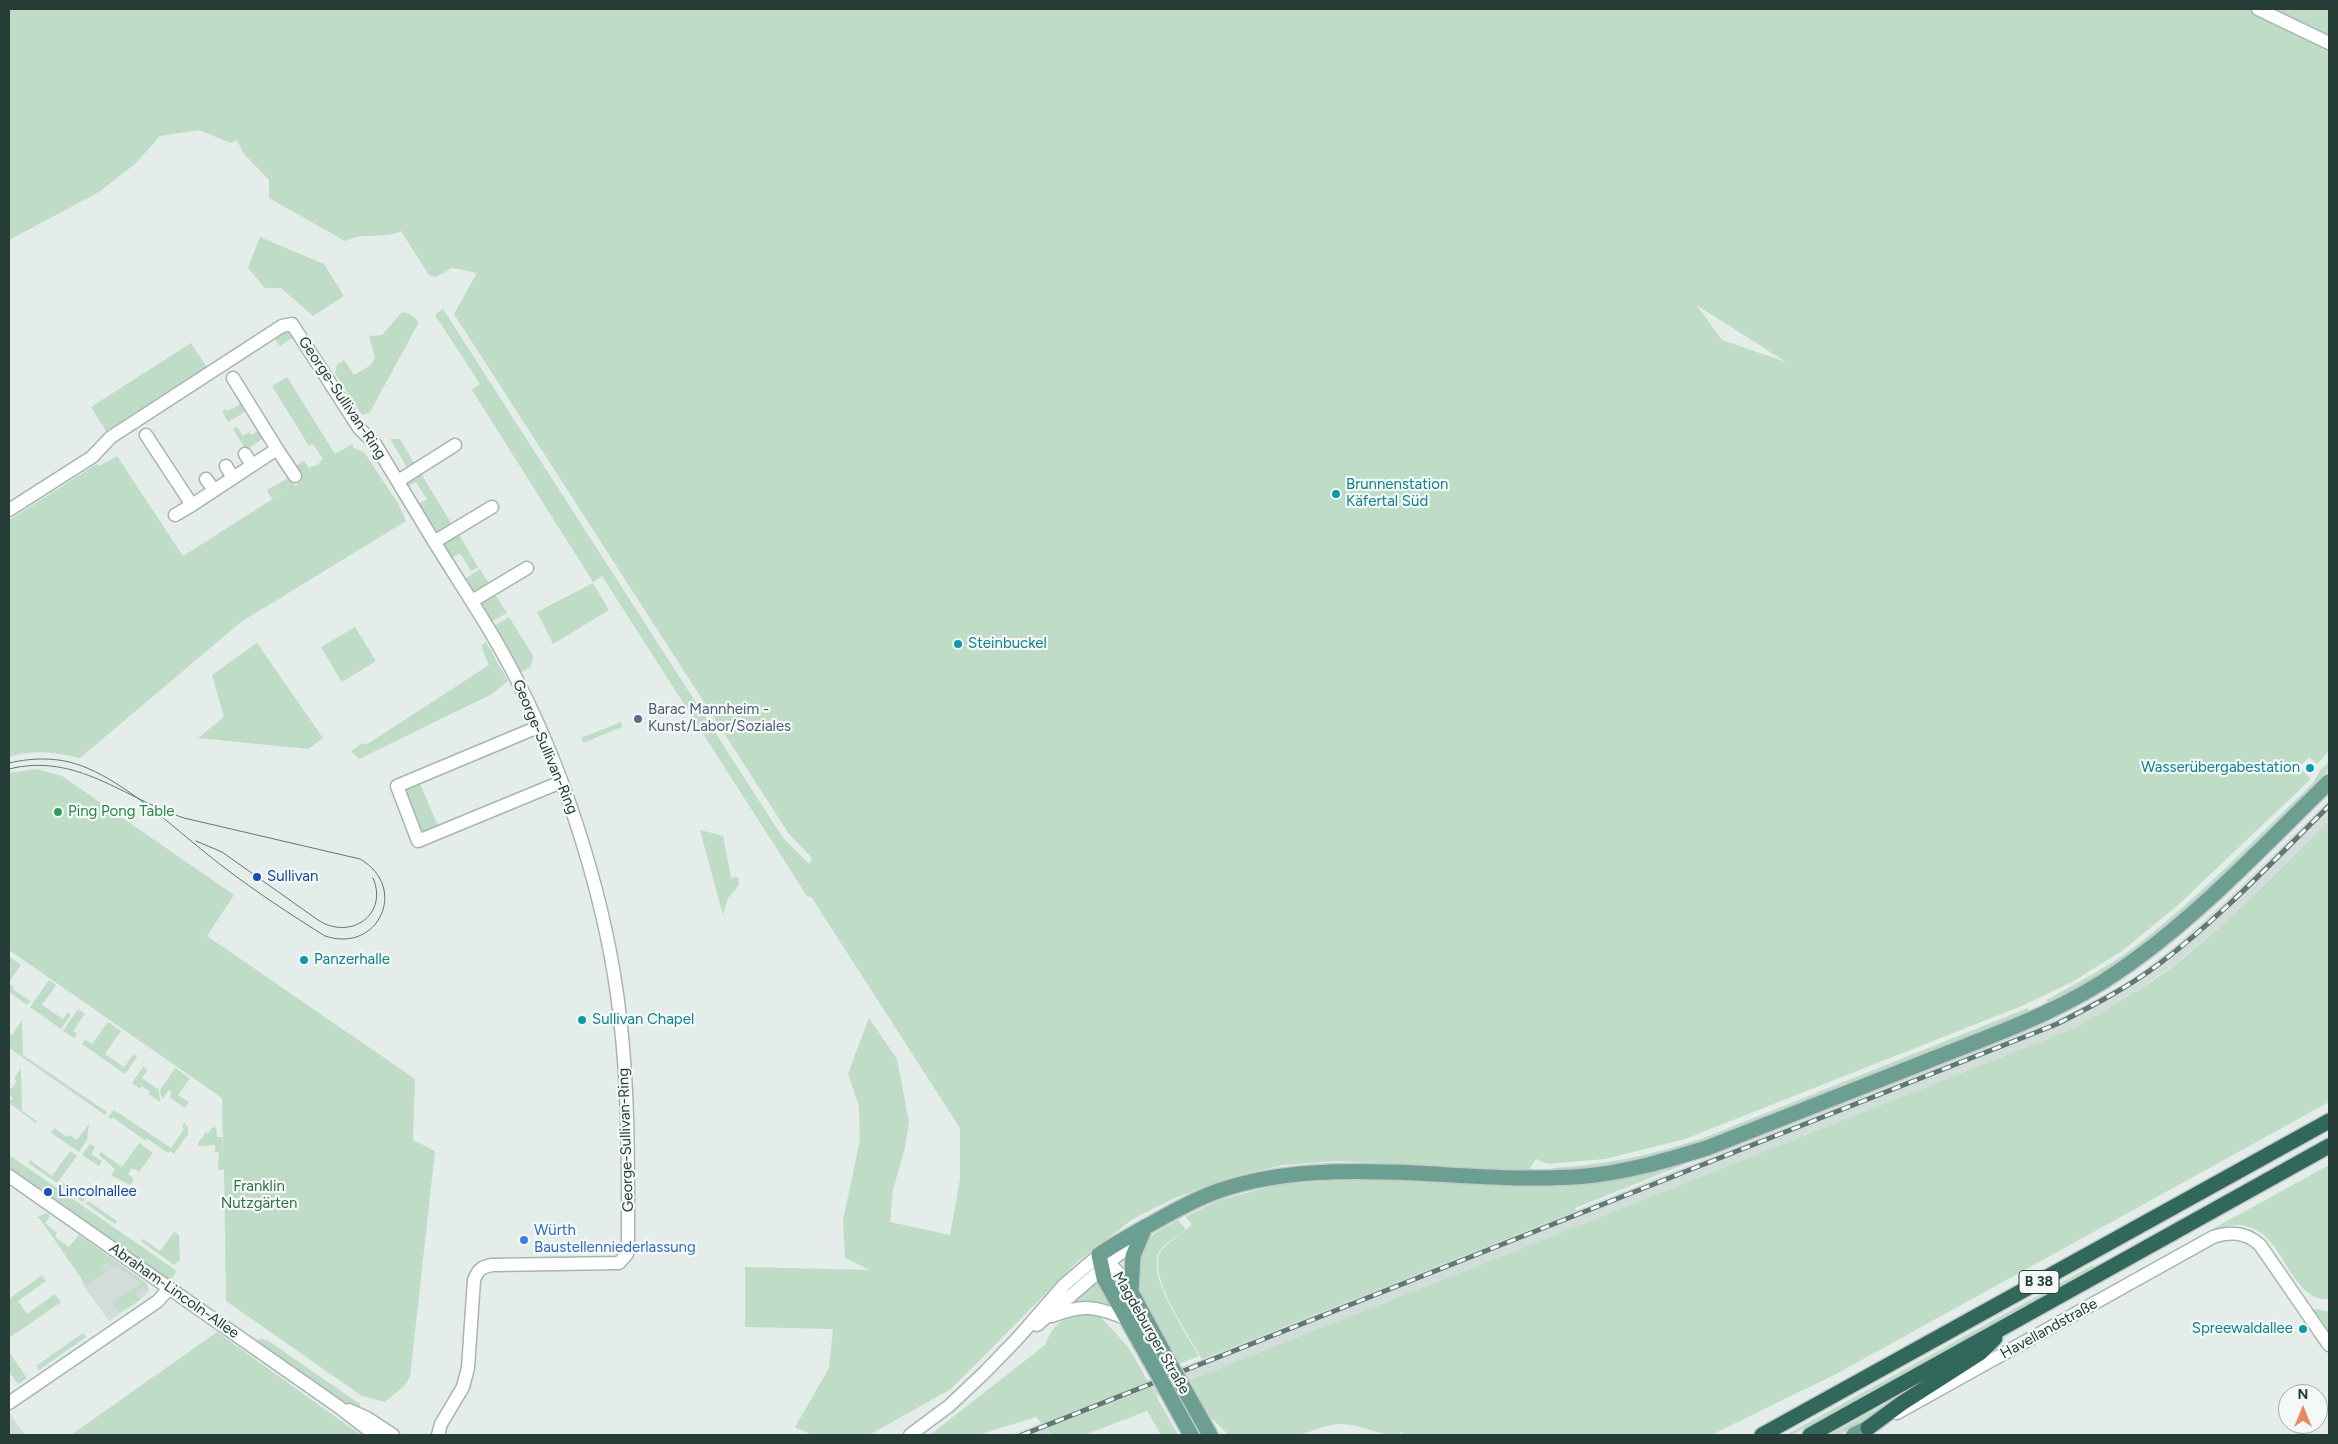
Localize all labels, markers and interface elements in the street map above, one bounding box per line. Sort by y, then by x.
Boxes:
street label: George-Sullivan-Ring [294,333,390,463]
place label: Brunnenstation Käfertal Süd [1346,476,1448,511]
marker: Brunnenstation Käfertal Süd [1330,488,1342,500]
place label: Steinbuckel [968,635,1047,653]
marker: Steinbuckel [952,638,964,650]
street label: George-Sullivan-Ring [509,677,581,817]
place label: Barac Mannheim - Kunst/Labor/Soziales [648,701,791,736]
marker: Barac Mannheim - Kunst/Labor/Soziales [632,713,644,725]
place label: Wasserübergabestation [2141,759,2300,777]
marker: Wasserübergabestation [2304,762,2316,774]
place label: Ping Pong Table [68,803,174,821]
marker: Ping Pong Table [52,806,64,818]
place label: Sullivan [267,868,318,886]
marker: Sullivan [251,871,263,883]
place label: Panzerhalle [314,951,390,969]
marker: Panzerhalle [298,954,310,966]
place label: Sullivan Chapel [592,1011,694,1029]
marker: Sullivan Chapel [576,1014,588,1026]
street label: George-Sullivan-Ring [614,1068,638,1212]
park label: Franklin Nutzgärten [221,1178,297,1213]
place label: Lincolnallee [58,1183,137,1201]
marker: Lincolnallee [42,1186,54,1198]
place label: Würth Baustellenniederlassung [534,1222,696,1257]
marker: Würth Baustellenniederlassung [518,1234,530,1246]
street label: Abraham-Lincoln-Allee [106,1239,242,1343]
street label: Magdeburger Straße [1109,1269,1193,1397]
road number: B 38 [2019,1270,2059,1294]
street label: Havellandstraße [1997,1295,2101,1363]
place label: Spreewaldallee [2192,1320,2293,1338]
marker: Spreewaldallee [2297,1323,2309,1335]
north arrow [2278,1384,2328,1434]
text: N [2298,1386,2308,1403]

